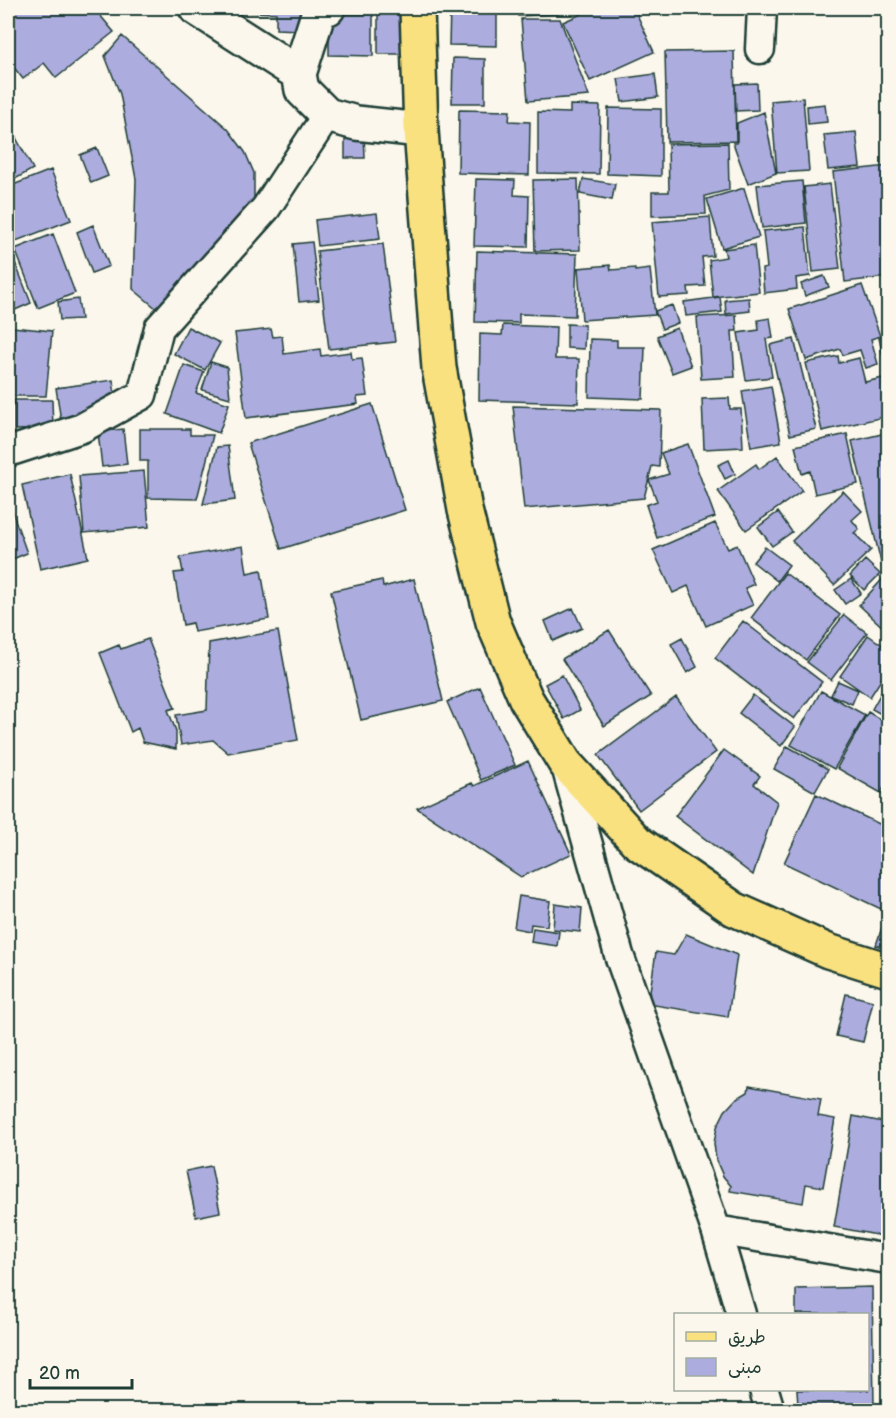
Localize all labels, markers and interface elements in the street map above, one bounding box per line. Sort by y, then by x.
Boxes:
legend [674,1313,869,1391]
text: طريق [728,1327,766,1348]
scale bar [30,1352,132,1390]
text: مبنى [728,1357,762,1378]
text: 20 m [39,1363,80,1384]

